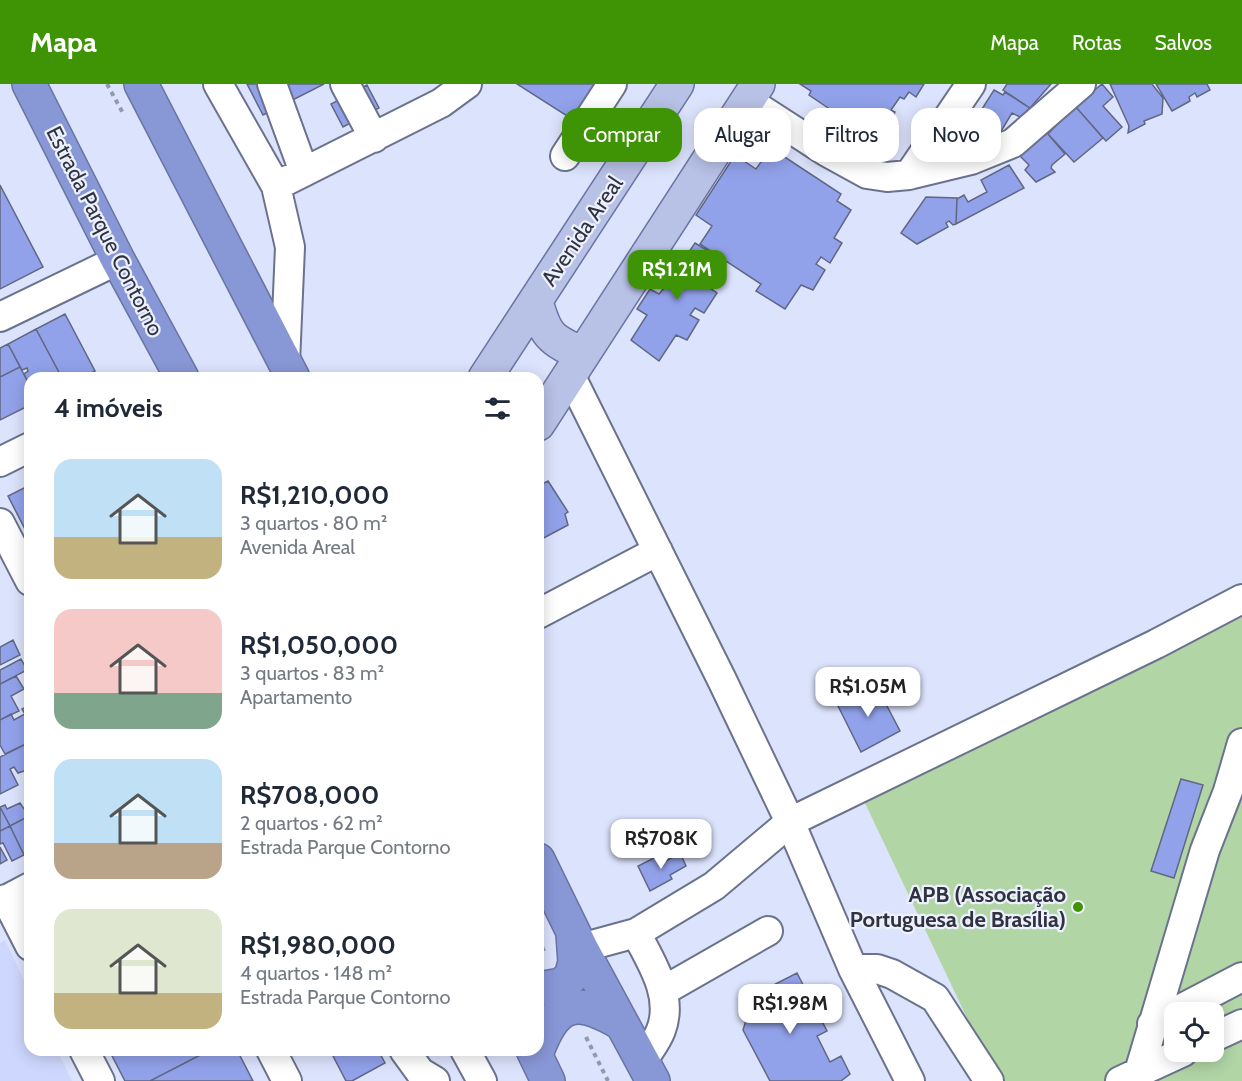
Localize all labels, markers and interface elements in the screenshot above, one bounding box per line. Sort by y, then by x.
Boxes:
text: Mapa [30,25,97,59]
text: Mapa [990,30,1039,55]
text: Rotas [1072,30,1121,55]
text: Salvos [1154,30,1212,55]
chip: Comprar [562,108,682,162]
chip: Alugar [694,108,791,162]
chip: Filtros [803,108,899,162]
chip: Novo [911,108,1001,162]
street label: Estrada Parque Contorno [40,122,170,340]
street label: Avenida Areal [535,170,629,291]
pin: R$1.21M [622,250,732,301]
text: R$1.21M [642,257,712,281]
text: 4 imóveis [54,392,163,424]
icon: filters [481,392,514,425]
text: R$1,210,000 [240,479,389,511]
icon: home [102,483,174,555]
text: 3 quartos · 80 m² [240,511,387,535]
text: Avenida Areal [240,535,355,559]
text: R$1,050,000 [240,629,398,661]
icon: home [102,633,174,705]
text: 3 quartos · 83 m² [240,661,384,685]
pin: R$1.05M [813,667,923,718]
text: R$1.05M [829,674,907,698]
text: Apartamento [240,685,352,709]
text: R$708,000 [240,779,379,811]
icon: home [102,783,174,855]
text: 2 quartos · 62 m² [240,811,383,835]
pin: R$708K [612,819,710,870]
text: R$708K [625,826,697,850]
text: Estrada Parque Contorno [240,835,450,859]
place label: APB (Associação Portuguesa de Brasília) [850,881,1066,933]
marker: APB (Associação Portuguesa de Brasília) [1071,900,1085,914]
text: R$1,980,000 [240,929,396,961]
icon: home [102,933,174,1005]
text: 4 quartos · 148 m² [240,961,392,985]
pin: R$1.98M [735,984,845,1035]
text: Estrada Parque Contorno [240,985,450,1009]
text: R$1.98M [752,991,828,1015]
map controls [1164,1002,1224,1062]
button: locate [1164,1002,1224,1062]

